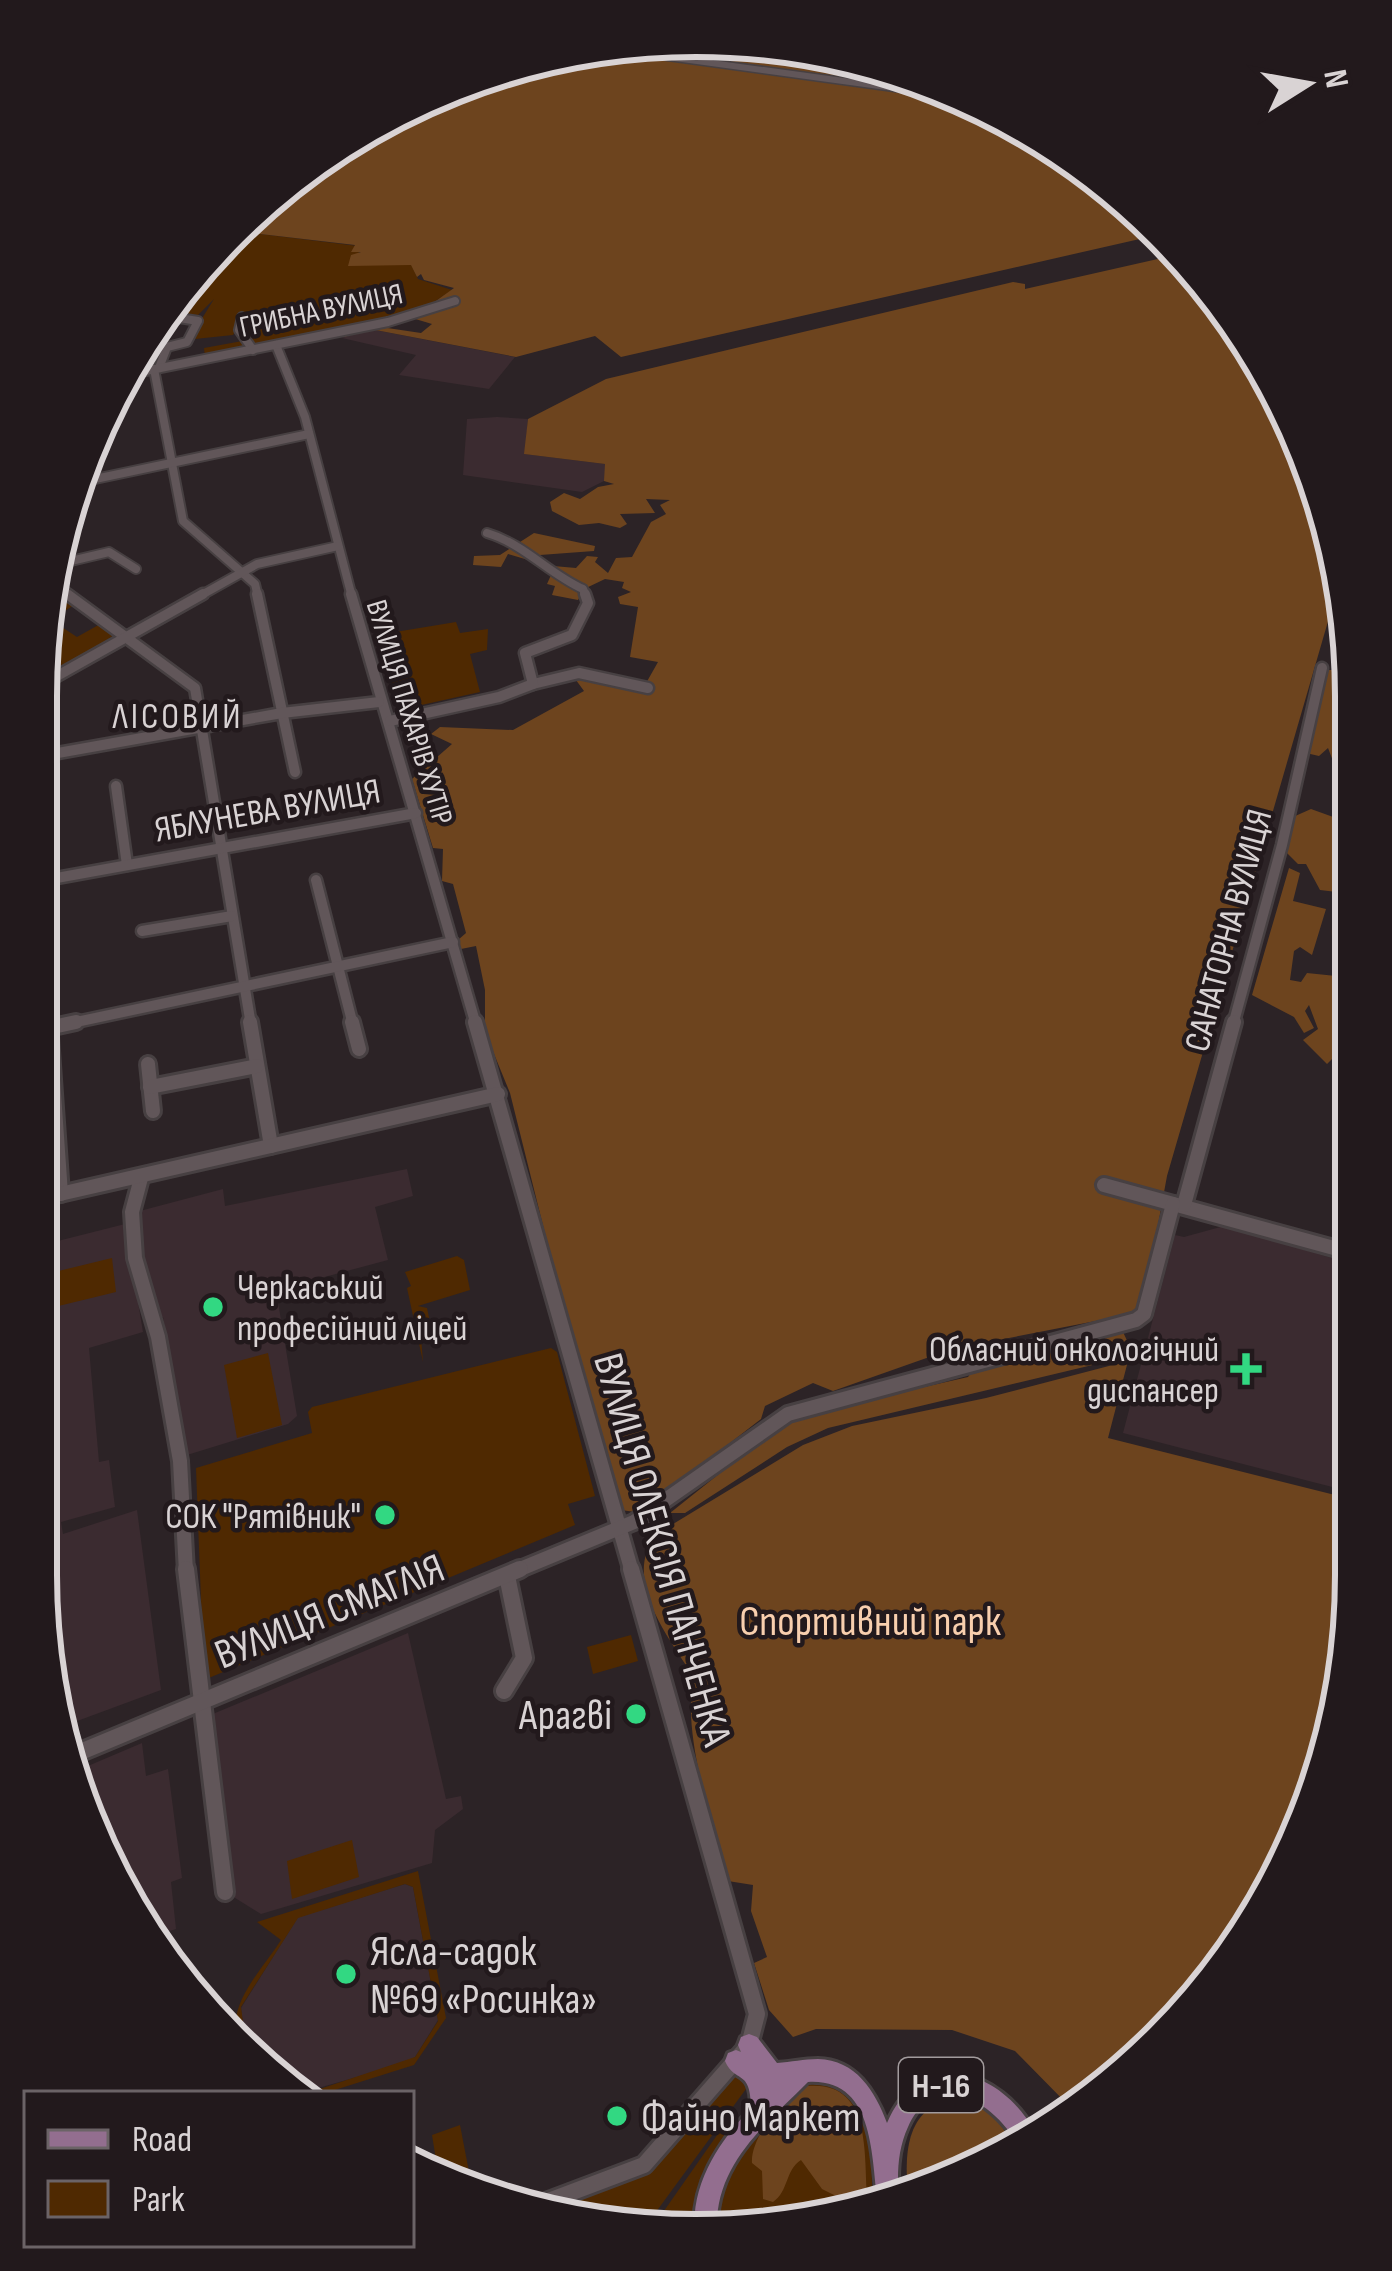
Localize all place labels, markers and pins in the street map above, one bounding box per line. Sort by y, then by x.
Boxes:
place label: Черкаський професійний ліцей [237,1267,467,1351]
marker: Черкаський професійний ліцей [200,1294,226,1320]
place label: Обласний онкологічний диспансер [929,1329,1219,1413]
marker: Обласний онкологічний диспансер [1230,1353,1262,1385]
place label: СОК "Рятівник" [165,1496,361,1539]
marker: СОК "Рятівник" [372,1502,398,1528]
place label: Арагві [518,1691,612,1742]
marker: Арагві [623,1701,649,1727]
place label: Ясла-садок №69 «Росинка» [370,1927,597,2026]
marker: Ясла-садок №69 «Росинка» [333,1961,359,1987]
place label: Файно Маркет [641,2093,860,2144]
marker: Файно Маркет [604,2103,630,2129]

